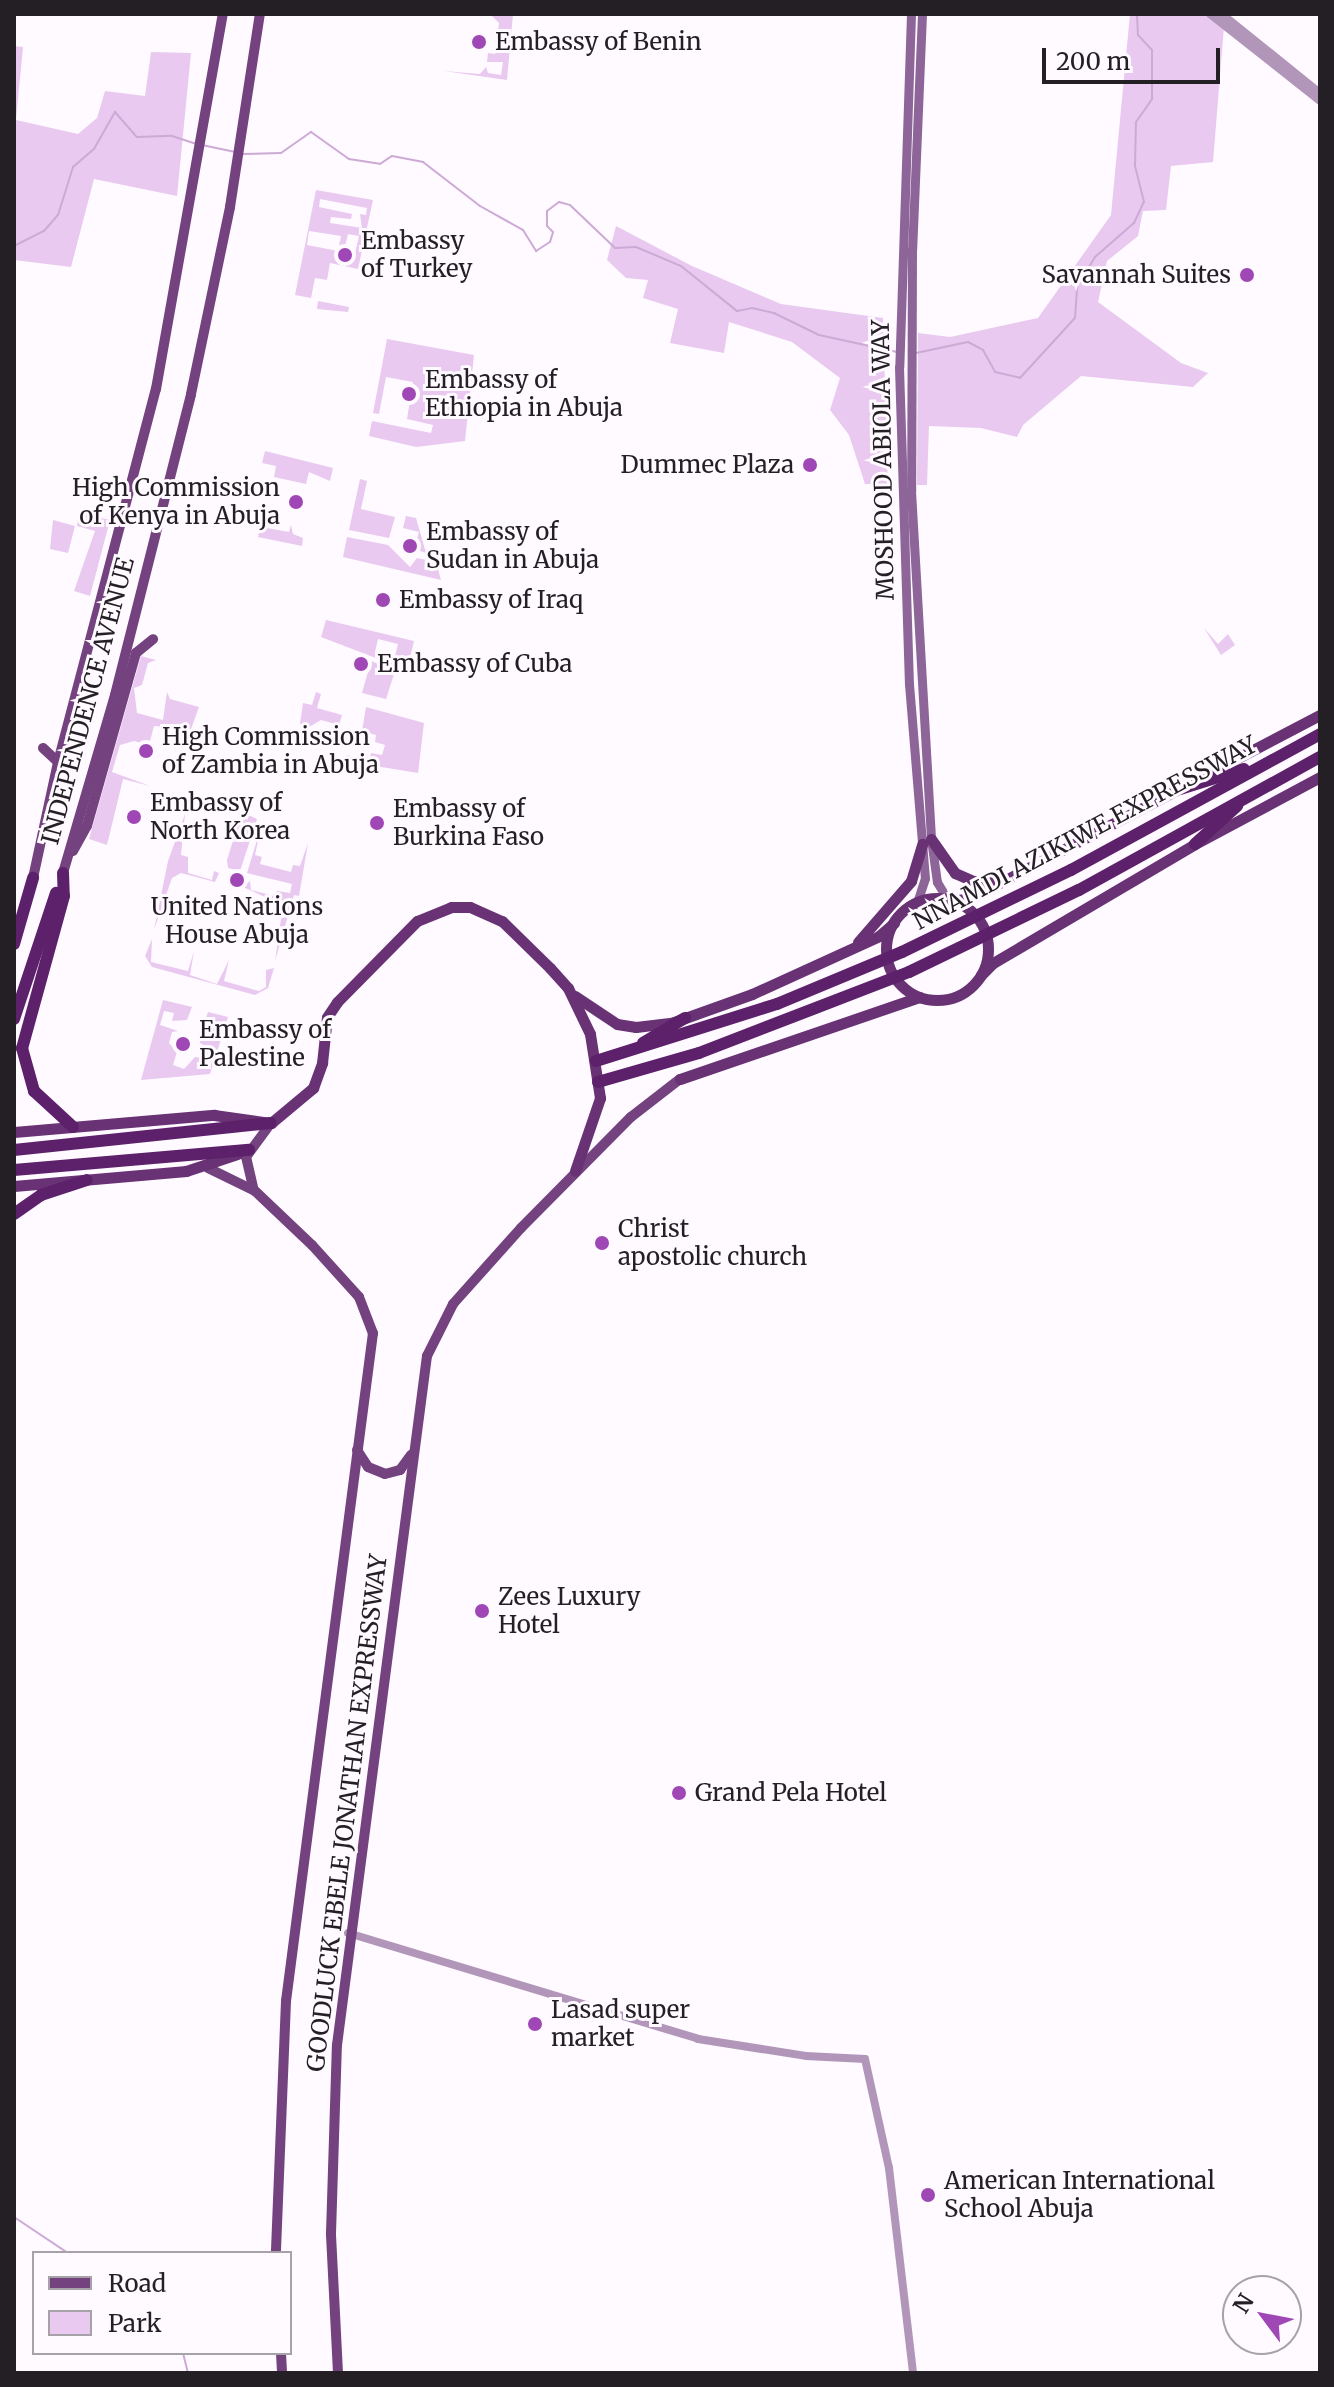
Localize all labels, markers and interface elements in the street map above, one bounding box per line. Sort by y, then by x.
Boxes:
place label: Embassy of Benin [495,28,702,56]
scale bar [1046,32,1224,82]
marker: Embassy of Benin [470,33,488,51]
text: 200 m [1056,46,1130,77]
place label: Embassy of Turkey [361,227,473,283]
marker: Embassy of Turkey [336,246,354,264]
place label: Savannah Suites [1041,261,1231,289]
marker: Savannah Suites [1238,266,1256,284]
street label: MOSHOOD ABIOLA WAY [866,319,900,601]
place label: Embassy of Ethiopia in Abuja [425,366,623,422]
marker: Embassy of Ethiopia in Abuja [400,385,418,403]
place label: Dummec Plaza [620,451,794,479]
marker: Dummec Plaza [801,456,819,474]
place label: High Commission of Kenya in Abuja [72,474,280,530]
marker: High Commission of Kenya in Abuja [287,493,305,511]
place label: Embassy of Sudan in Abuja [426,518,599,574]
marker: Embassy of Sudan in Abuja [401,537,419,555]
street label: INDEPENDENCE AVENUE [36,554,140,848]
place label: Embassy of Iraq [399,586,583,614]
marker: Embassy of Iraq [374,591,392,609]
place label: Embassy of Cuba [377,650,572,678]
marker: Embassy of Cuba [352,655,370,673]
place label: High Commission of Zambia in Abuja [162,723,379,779]
street label: NNAMDI AZIKIWE EXPRESSWAY [908,730,1262,936]
marker: High Commission of Zambia in Abuja [137,742,155,760]
place label: Embassy of North Korea [150,789,290,845]
place label: Embassy of Burkina Faso [393,795,544,851]
marker: Embassy of North Korea [125,808,143,826]
marker: Embassy of Burkina Faso [368,814,386,832]
marker: United Nations House Abuja [228,871,246,889]
place label: United Nations House Abuja [151,893,323,949]
place label: Embassy of Palestine [199,1016,331,1072]
marker: Embassy of Palestine [174,1035,192,1053]
place label: Christ apostolic church [618,1215,807,1271]
marker: Christ apostolic church [593,1234,611,1252]
street label: GOODLUCK EBELE JONATHAN EXPRESSWAY [301,1553,393,2073]
place label: Zees Luxury Hotel [498,1583,641,1639]
marker: Zees Luxury Hotel [473,1602,491,1620]
place label: Grand Pela Hotel [695,1779,887,1807]
marker: Grand Pela Hotel [670,1784,688,1802]
place label: Lasad super market [551,1996,690,2052]
marker: Lasad super market [526,2015,544,2033]
place label: American International School Abuja [944,2167,1215,2223]
marker: American International School Abuja [919,2186,937,2204]
legend [32,2251,292,2355]
text: Road [108,2268,166,2299]
north arrow [1222,2275,1302,2355]
text: N [1227,2289,1260,2318]
text: Park [108,2308,161,2339]

